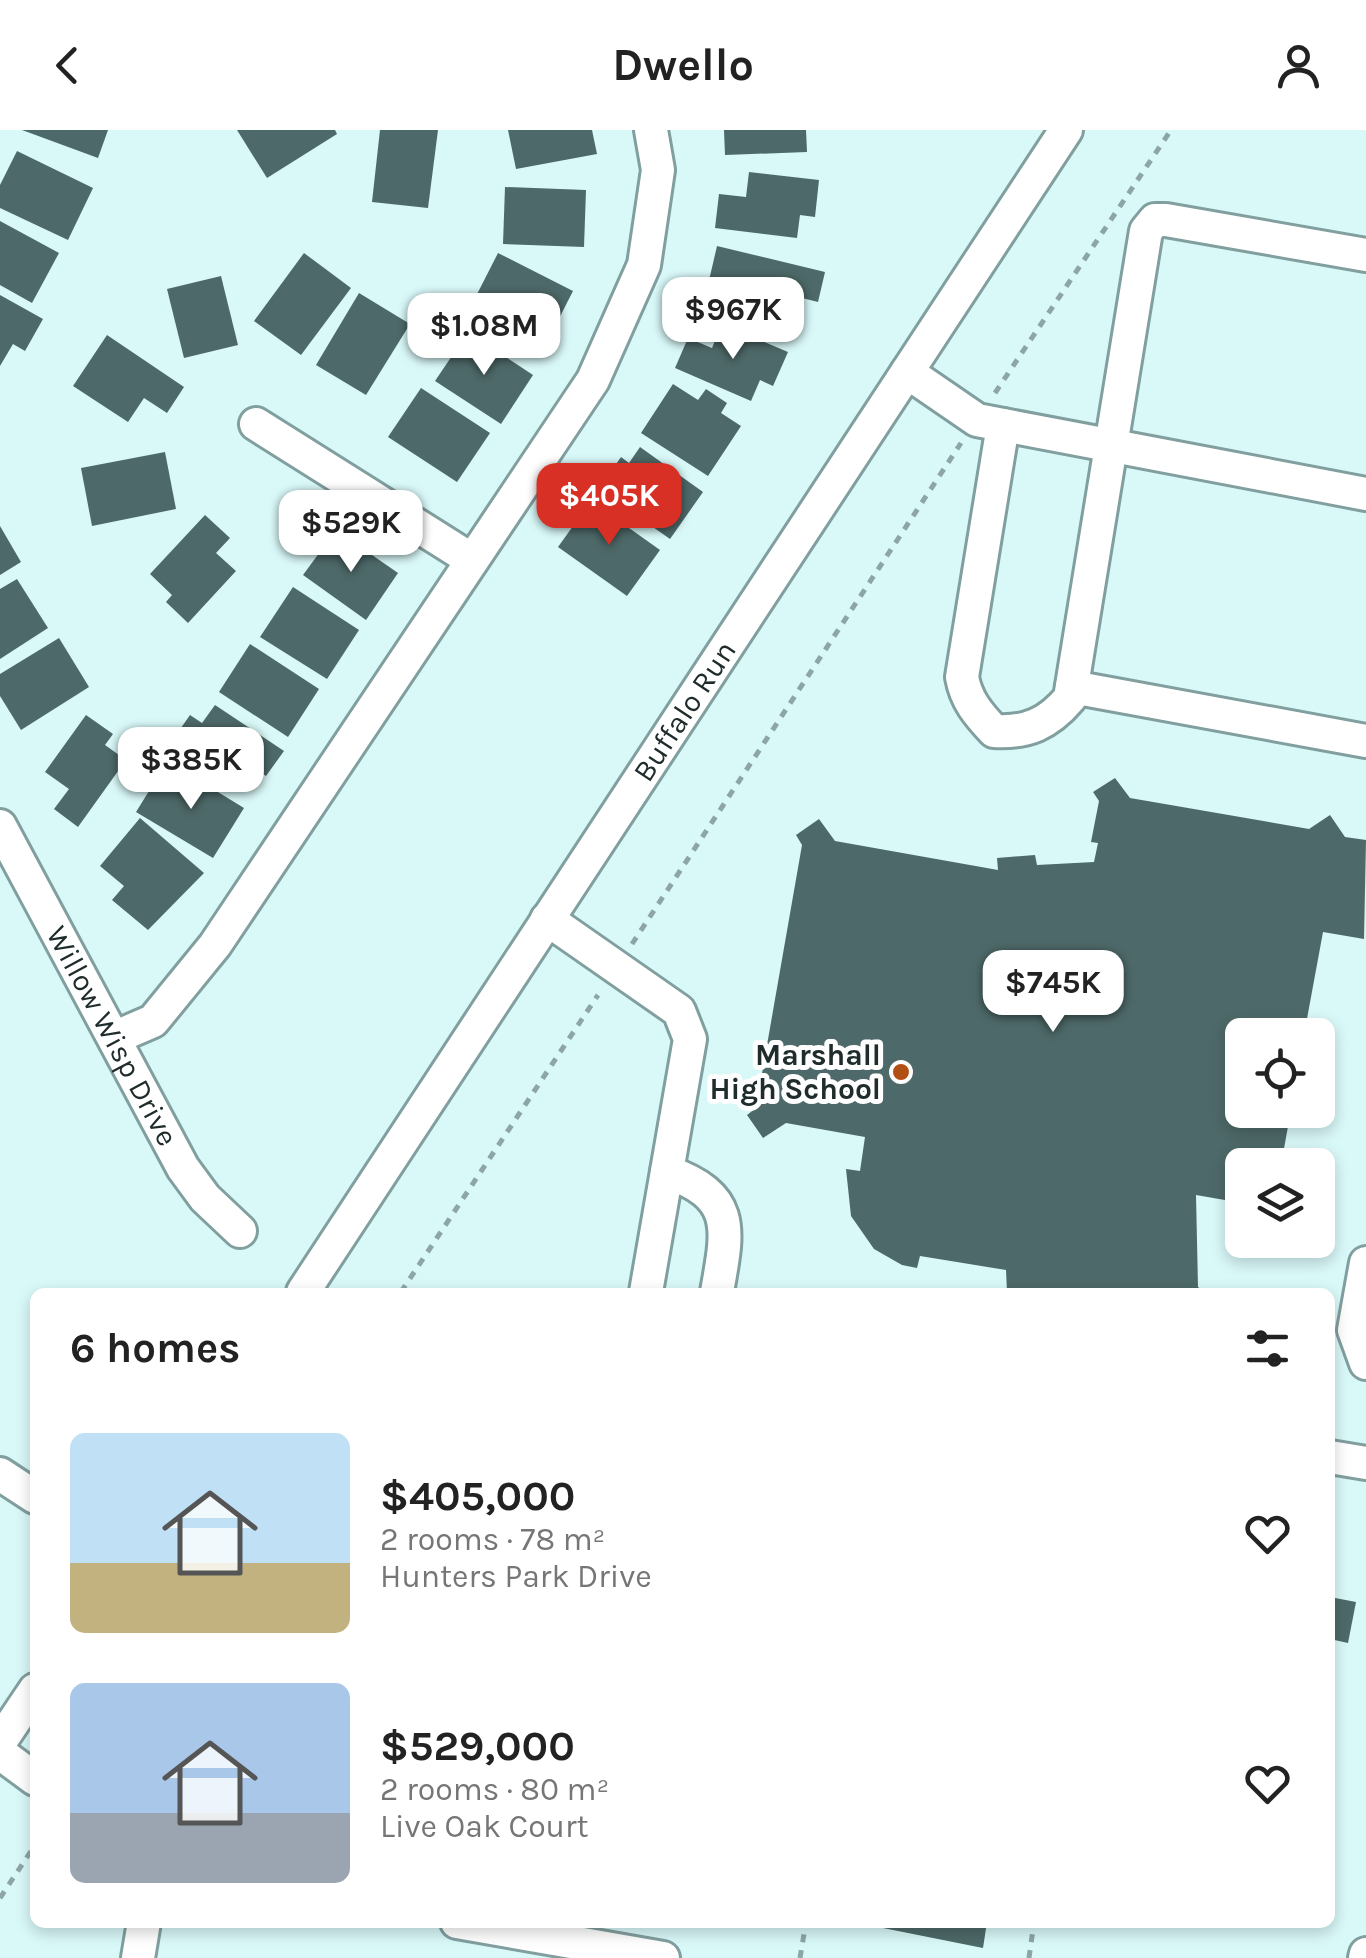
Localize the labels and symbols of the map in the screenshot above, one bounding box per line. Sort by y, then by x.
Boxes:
pin: $967K [663,277,803,362]
pin: $1.08M [403,293,565,378]
pin: $405K [539,463,679,548]
pin: $529K [281,490,421,575]
street label: Buffalo Run [625,634,744,788]
pin: $385K [121,727,261,812]
street label: Willow Wisp Drive [39,920,186,1152]
pin: $745K [983,950,1123,1035]
place label: Marshall High School [709,1037,881,1107]
marker: Marshall High School [890,1061,912,1083]

